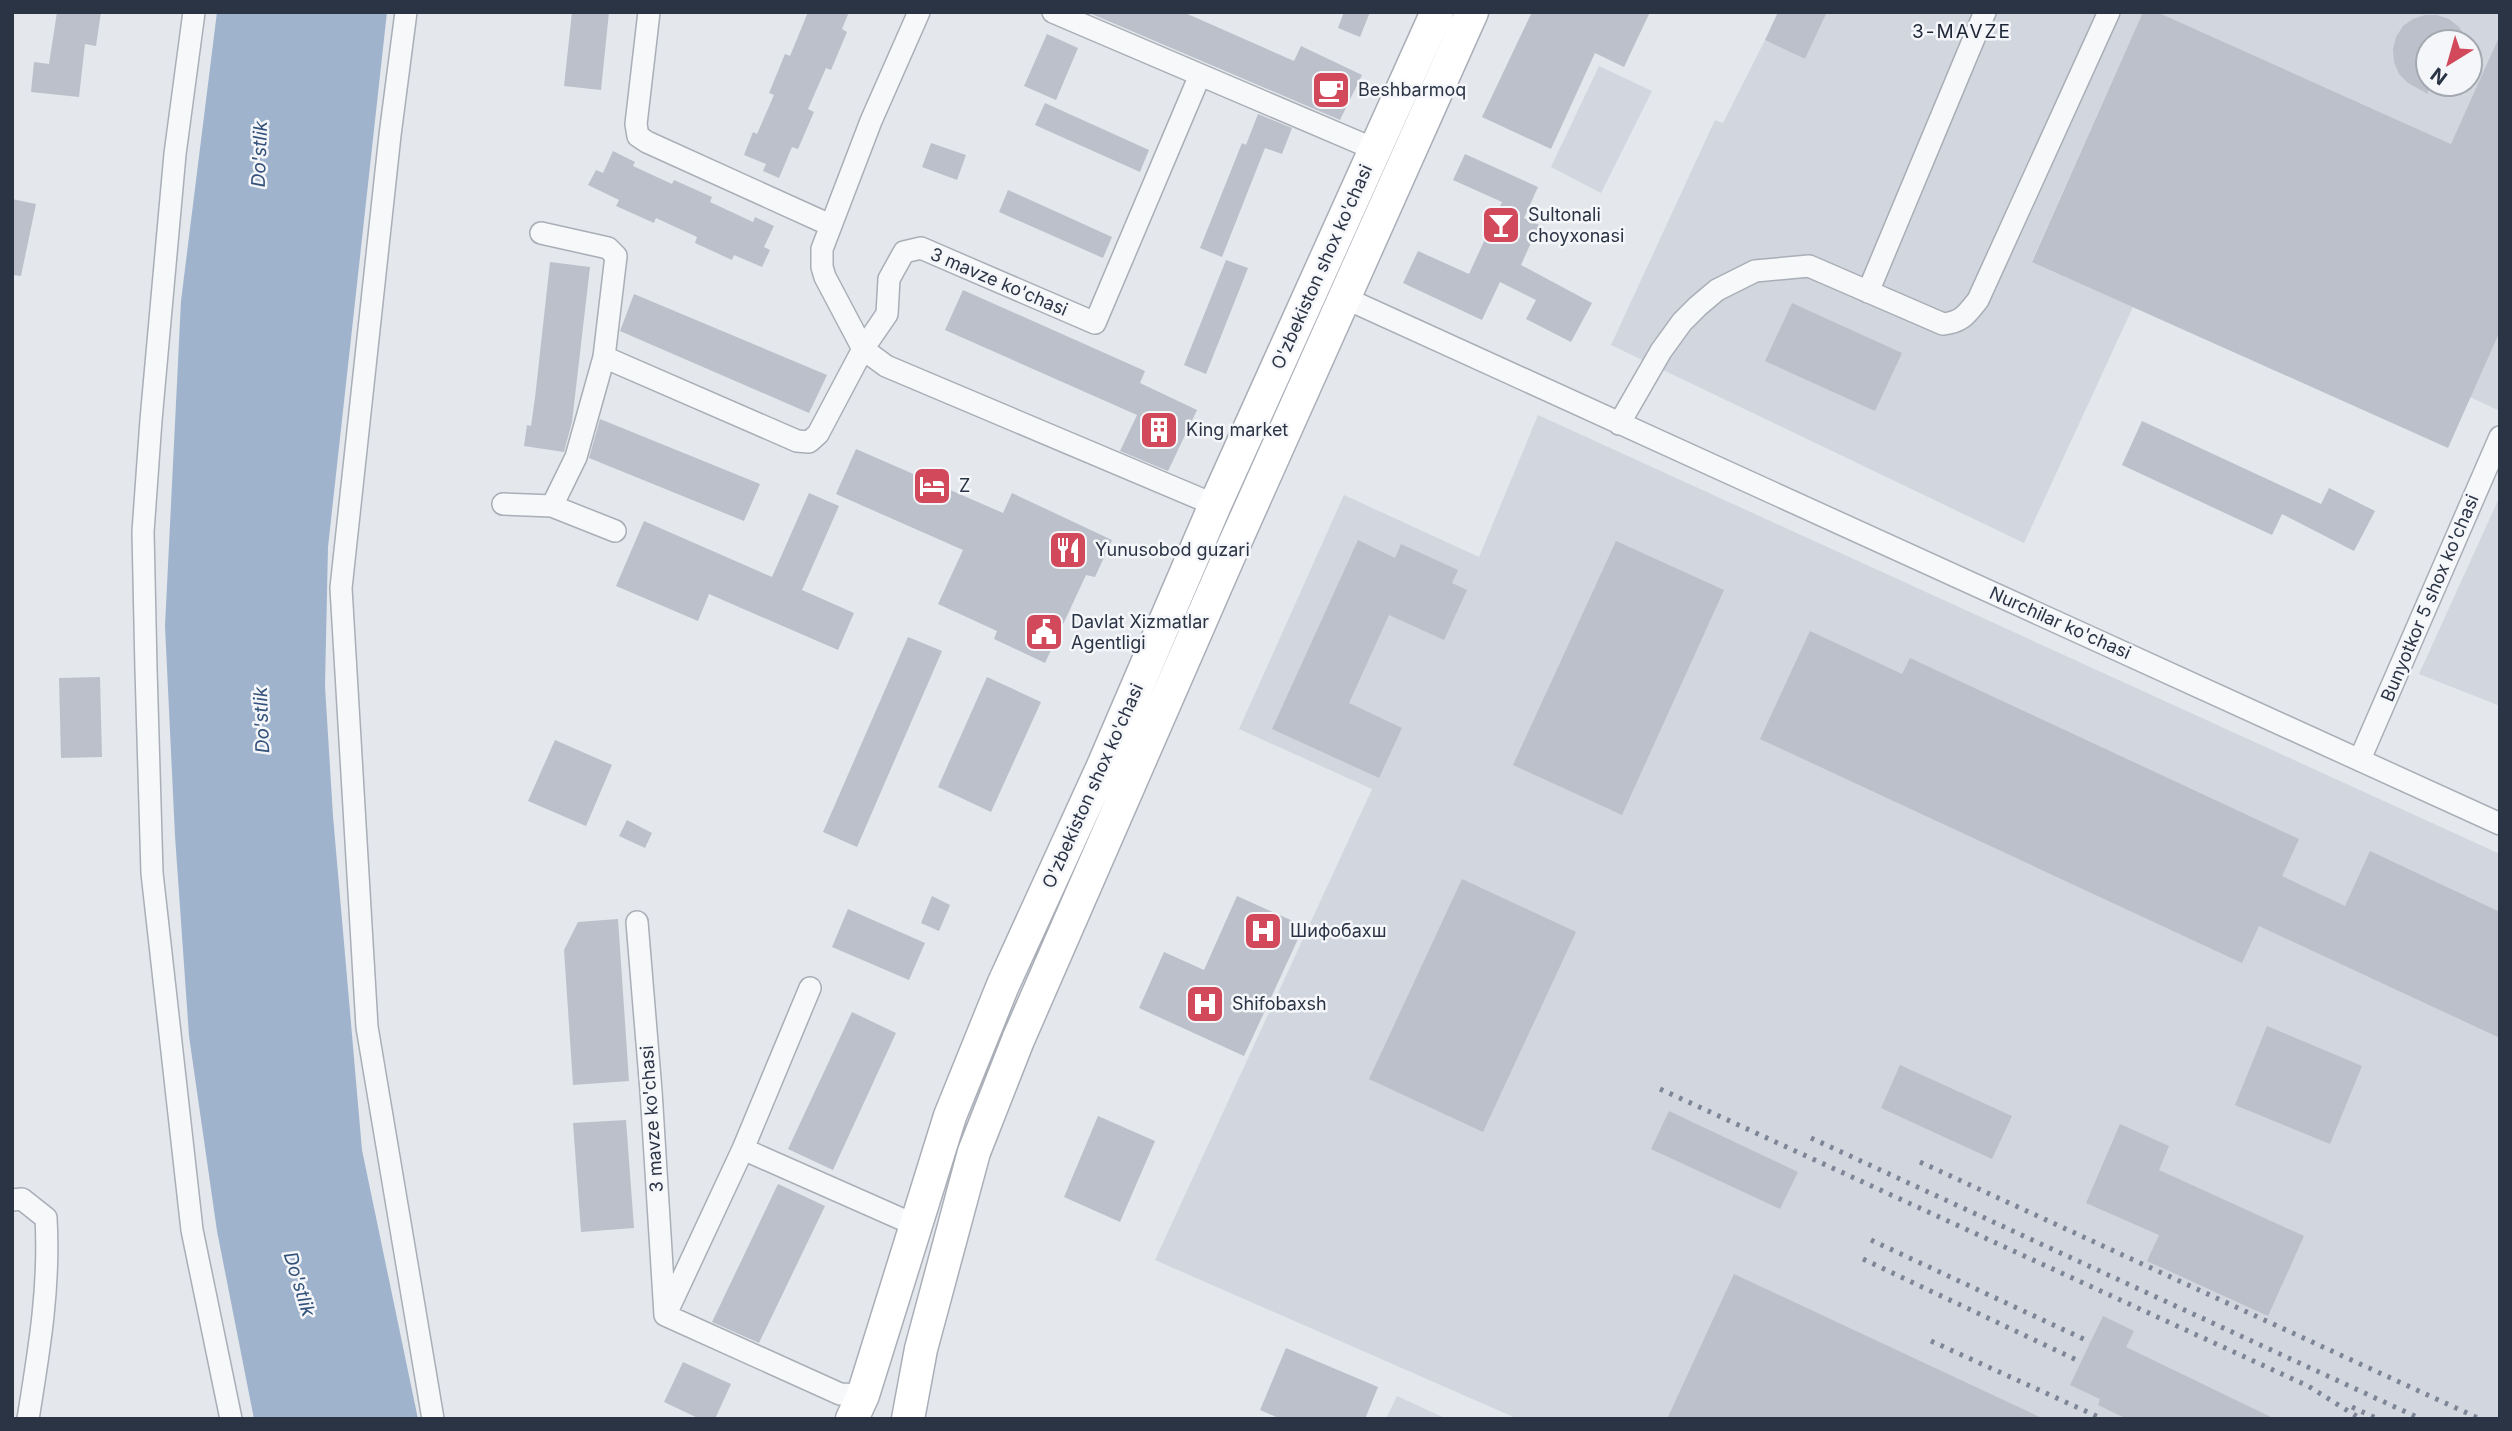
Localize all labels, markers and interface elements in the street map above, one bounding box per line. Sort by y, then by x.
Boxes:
district label: 3-MAVZE [1912,20,2012,43]
north arrow [2414,28,2484,98]
text: N [2426,63,2452,90]
cafe icon: Beshbarmoq [1310,69,1352,111]
place label: Beshbarmoq [1358,79,1466,100]
water label: Do'stlik [247,120,272,188]
street label: O'zbekiston shox ko'chasi [1267,161,1376,372]
bar icon: Sultonali choyxonasi [1480,204,1522,246]
place label: Sultonali choyxonasi [1528,204,1624,246]
street label: 3 mavze ko'chasi [927,243,1071,320]
building icon: King market [1138,409,1180,451]
place label: King market [1186,419,1288,440]
hotel icon: Z [911,465,953,507]
place label: Z [959,475,970,496]
street label: Bunyotkor 5 shox ko'chasi [2376,491,2483,704]
restaurant icon: Yunusobod guzari [1047,529,1089,571]
place label: Yunusobod guzari [1095,539,1250,560]
street label: Nurchilar ko'chasi [1986,582,2134,663]
public building icon: Davlat Xizmatlar Agentligi [1023,611,1065,653]
place label: Davlat Xizmatlar Agentligi [1071,611,1209,653]
street label: O'zbekiston shox ko'chasi [1038,680,1147,891]
water label: Do'stlik [249,686,274,754]
hospital icon: Шифобахш [1242,910,1284,952]
place label: Шифобахш [1290,920,1387,941]
hospital icon: Shifobaxsh [1184,983,1226,1025]
place label: Shifobaxsh [1232,993,1327,1014]
street label: 3 mavze ko'chasi [636,1045,667,1193]
water label: Do'stlik [279,1249,320,1320]

